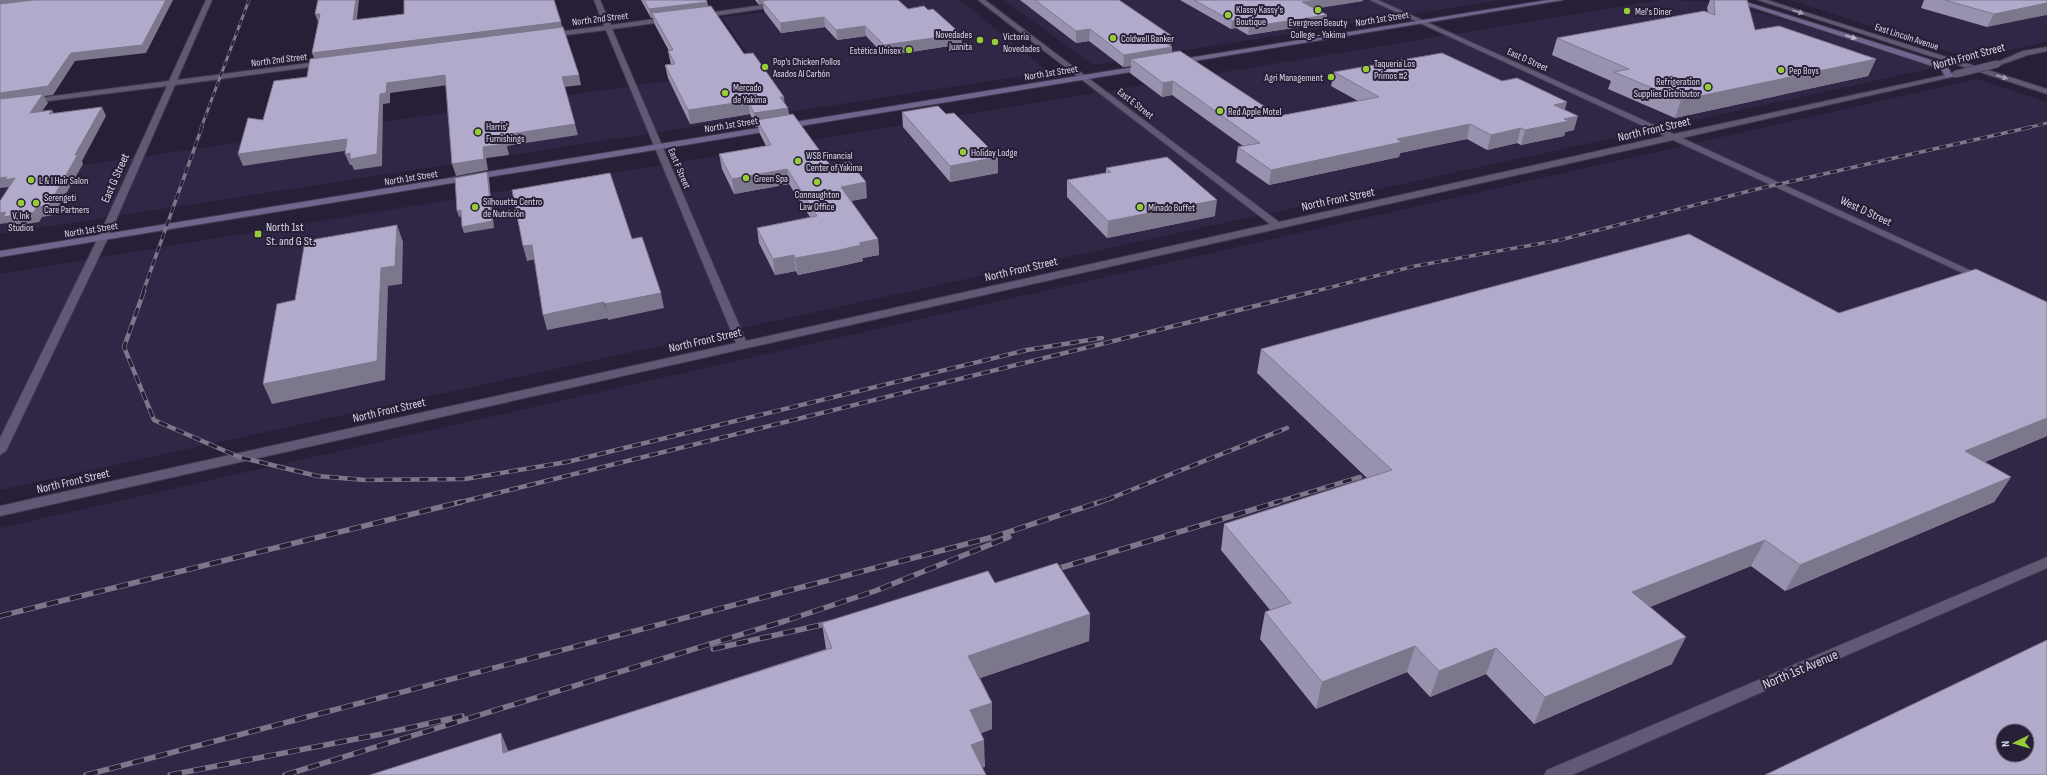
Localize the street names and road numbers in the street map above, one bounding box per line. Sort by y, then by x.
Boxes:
street label: North 1st Street [1355,9,1410,29]
street label: North 2nd Street [571,10,629,28]
street label: East Lincoln Avenue [1873,21,1940,53]
street label: North Front Street [1931,40,2007,73]
street label: East D Street [1505,46,1550,74]
street label: North 2nd Street [250,51,308,69]
street label: North 1st Street [1024,63,1079,83]
street label: East E Street [1115,86,1156,122]
street label: North Front Street [1616,114,1692,145]
street label: North 1st Street [704,115,759,135]
street label: East F Street [665,146,693,190]
street label: East G Street [98,151,133,205]
street label: North 1st Street [384,168,439,188]
street label: North Front Street [1300,184,1376,215]
street label: West D Street [1837,193,1894,230]
street label: North 1st Street [64,220,119,240]
street label: North Front Street [983,254,1059,285]
street label: North Front Street [667,325,743,356]
street label: North Front Street [351,395,427,426]
street label: North Front Street [35,466,111,497]
street label: North 1st Avenue [1760,646,1840,693]

